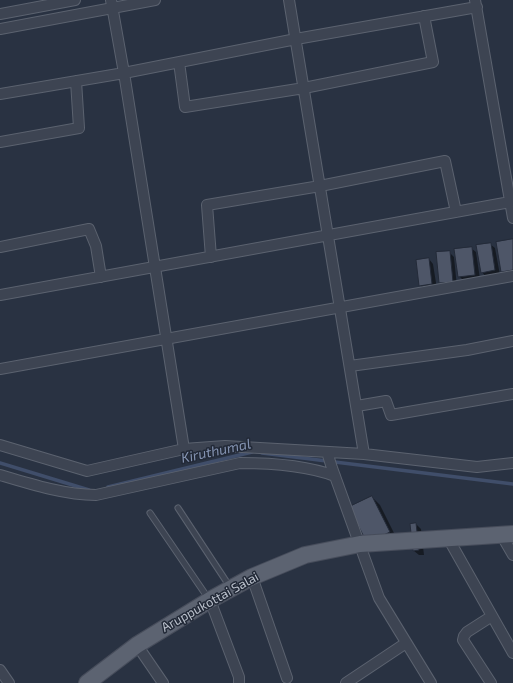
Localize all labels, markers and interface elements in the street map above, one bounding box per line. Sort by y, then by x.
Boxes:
water label: Kiruthumal [180,435,252,467]
street label: Aruppukottai Salai [159,569,261,635]

